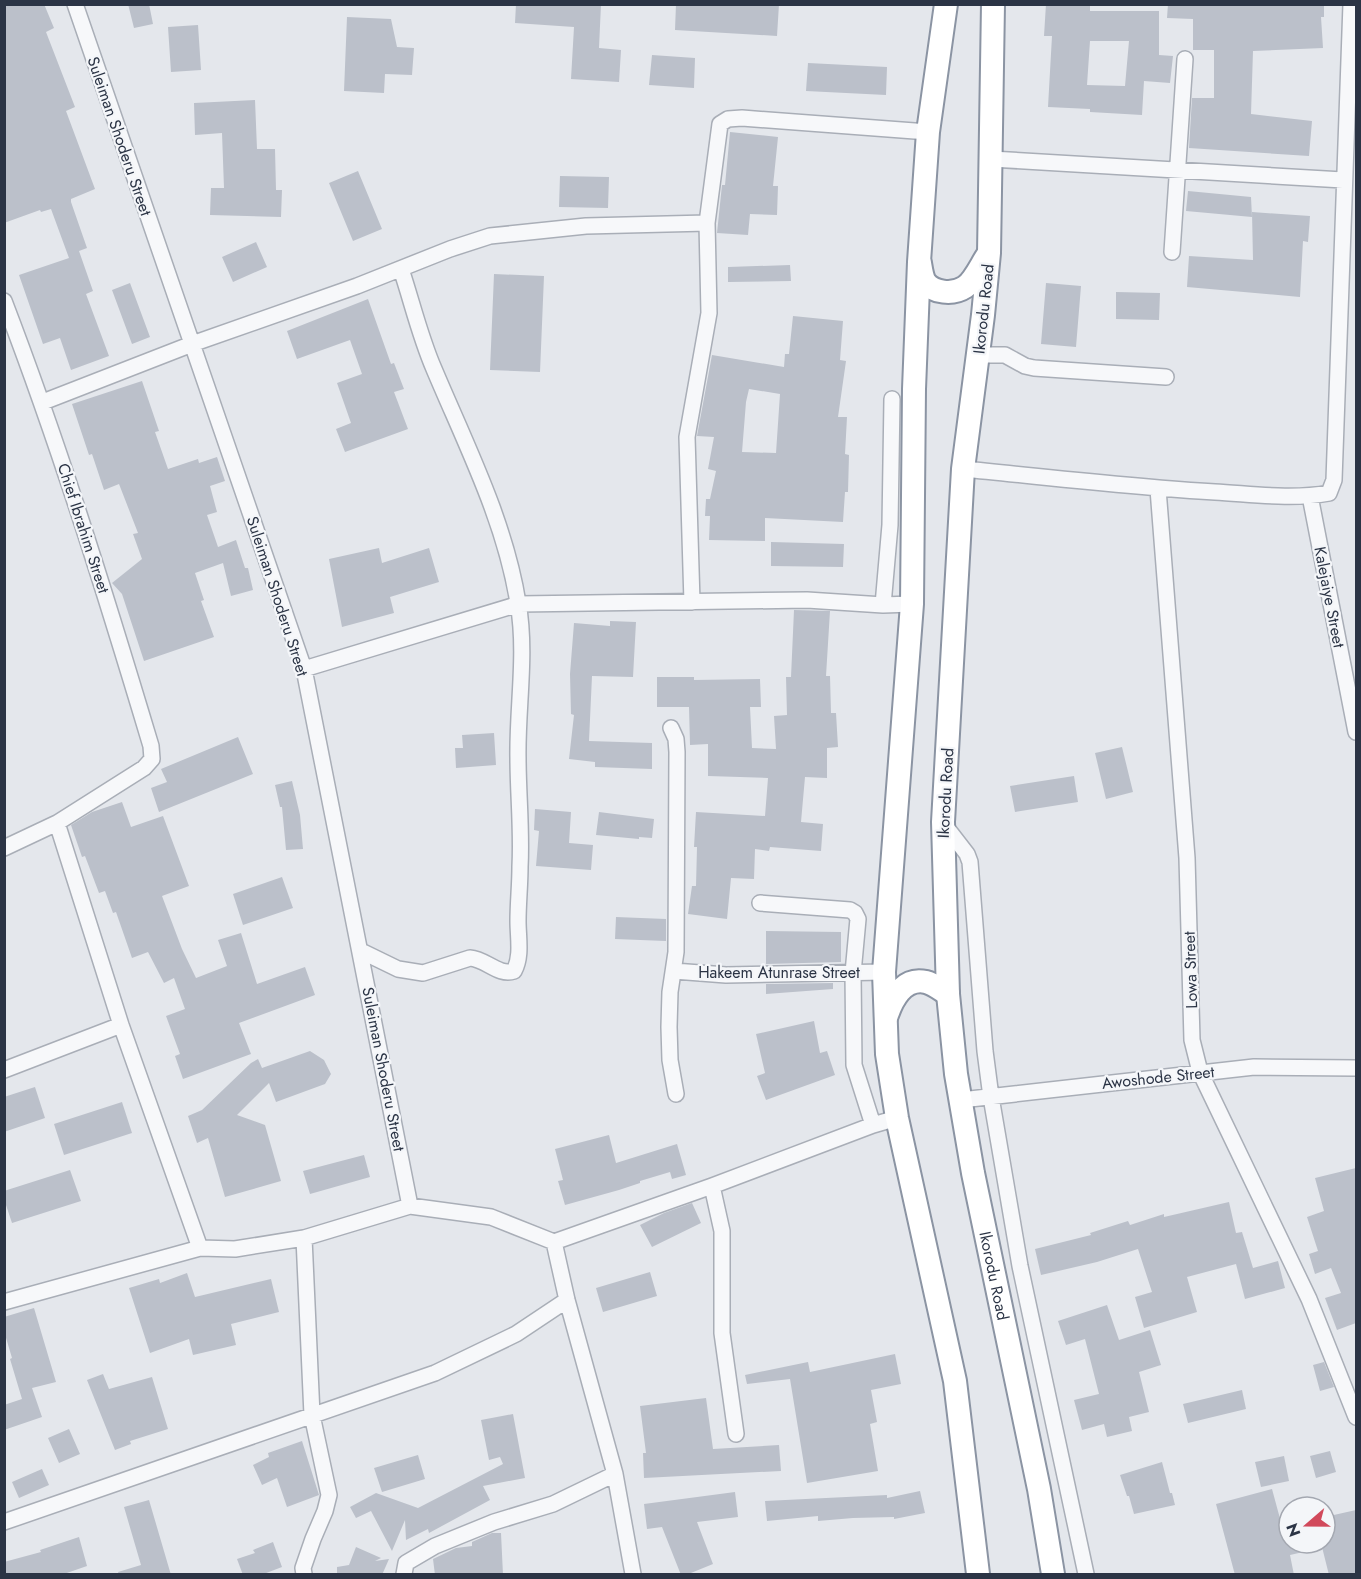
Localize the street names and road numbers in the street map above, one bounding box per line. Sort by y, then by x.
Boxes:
street label: Suleiman Shoderu Street [82,54,158,219]
street label: Ikorodu Road [967,263,1000,355]
street label: Chief Ibrahim Street [52,460,115,596]
street label: Suleiman Shoderu Street [241,513,314,679]
street label: Kalejaiye Street [1308,545,1351,650]
street label: Ikorodu Road [932,747,959,839]
street label: Lowa Street [1178,931,1203,1009]
street label: Hakeem Atunrase Street [698,961,860,984]
street label: Suleiman Shoderu Street [356,985,411,1153]
street label: Awoshode Street [1101,1060,1216,1095]
street label: Ikorodu Road [973,1229,1014,1322]

